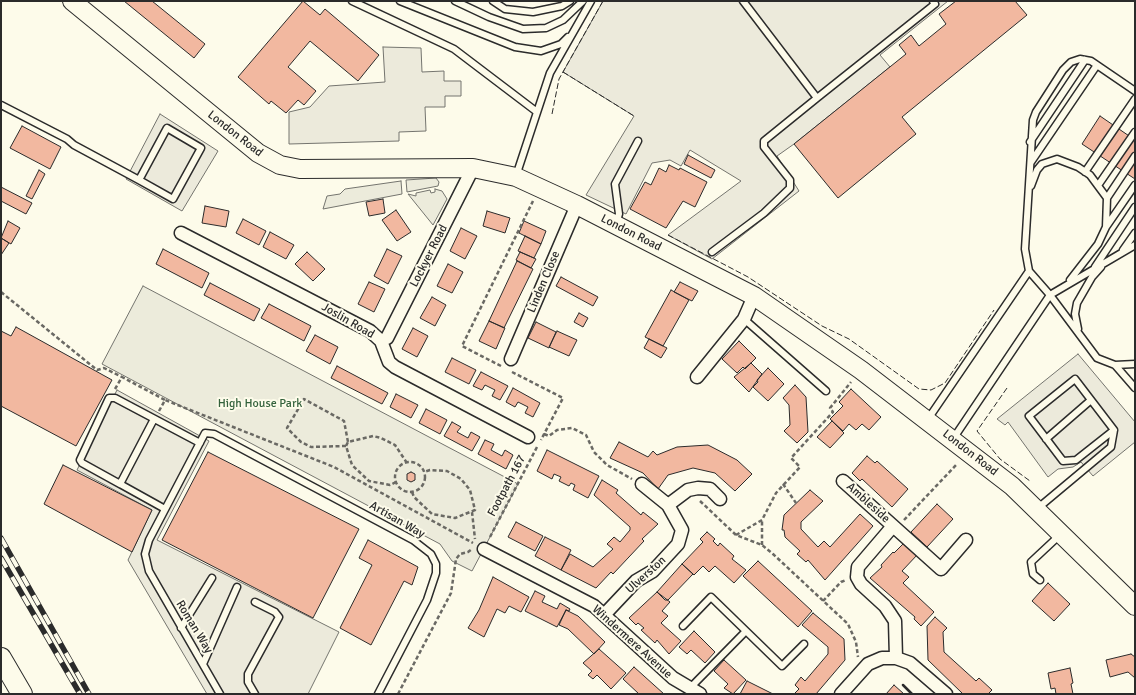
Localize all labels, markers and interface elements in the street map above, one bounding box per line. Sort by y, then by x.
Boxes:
street label: London Road [204,108,266,160]
street label: London Road [598,212,664,254]
street label: Lockyer Road [407,222,451,290]
street label: Linden Close [525,249,563,315]
street label: Joslin Road [319,300,377,342]
park label: High House Park [218,397,302,411]
street label: London Road [939,427,1001,479]
street label: Footpath 167 [485,453,529,519]
street label: Ambleside [843,480,893,526]
street label: Artisan Way [367,498,427,542]
street label: Ulverston [623,553,669,597]
street label: Roman Way [173,598,215,656]
street label: Windermere Avenue [589,602,675,682]

